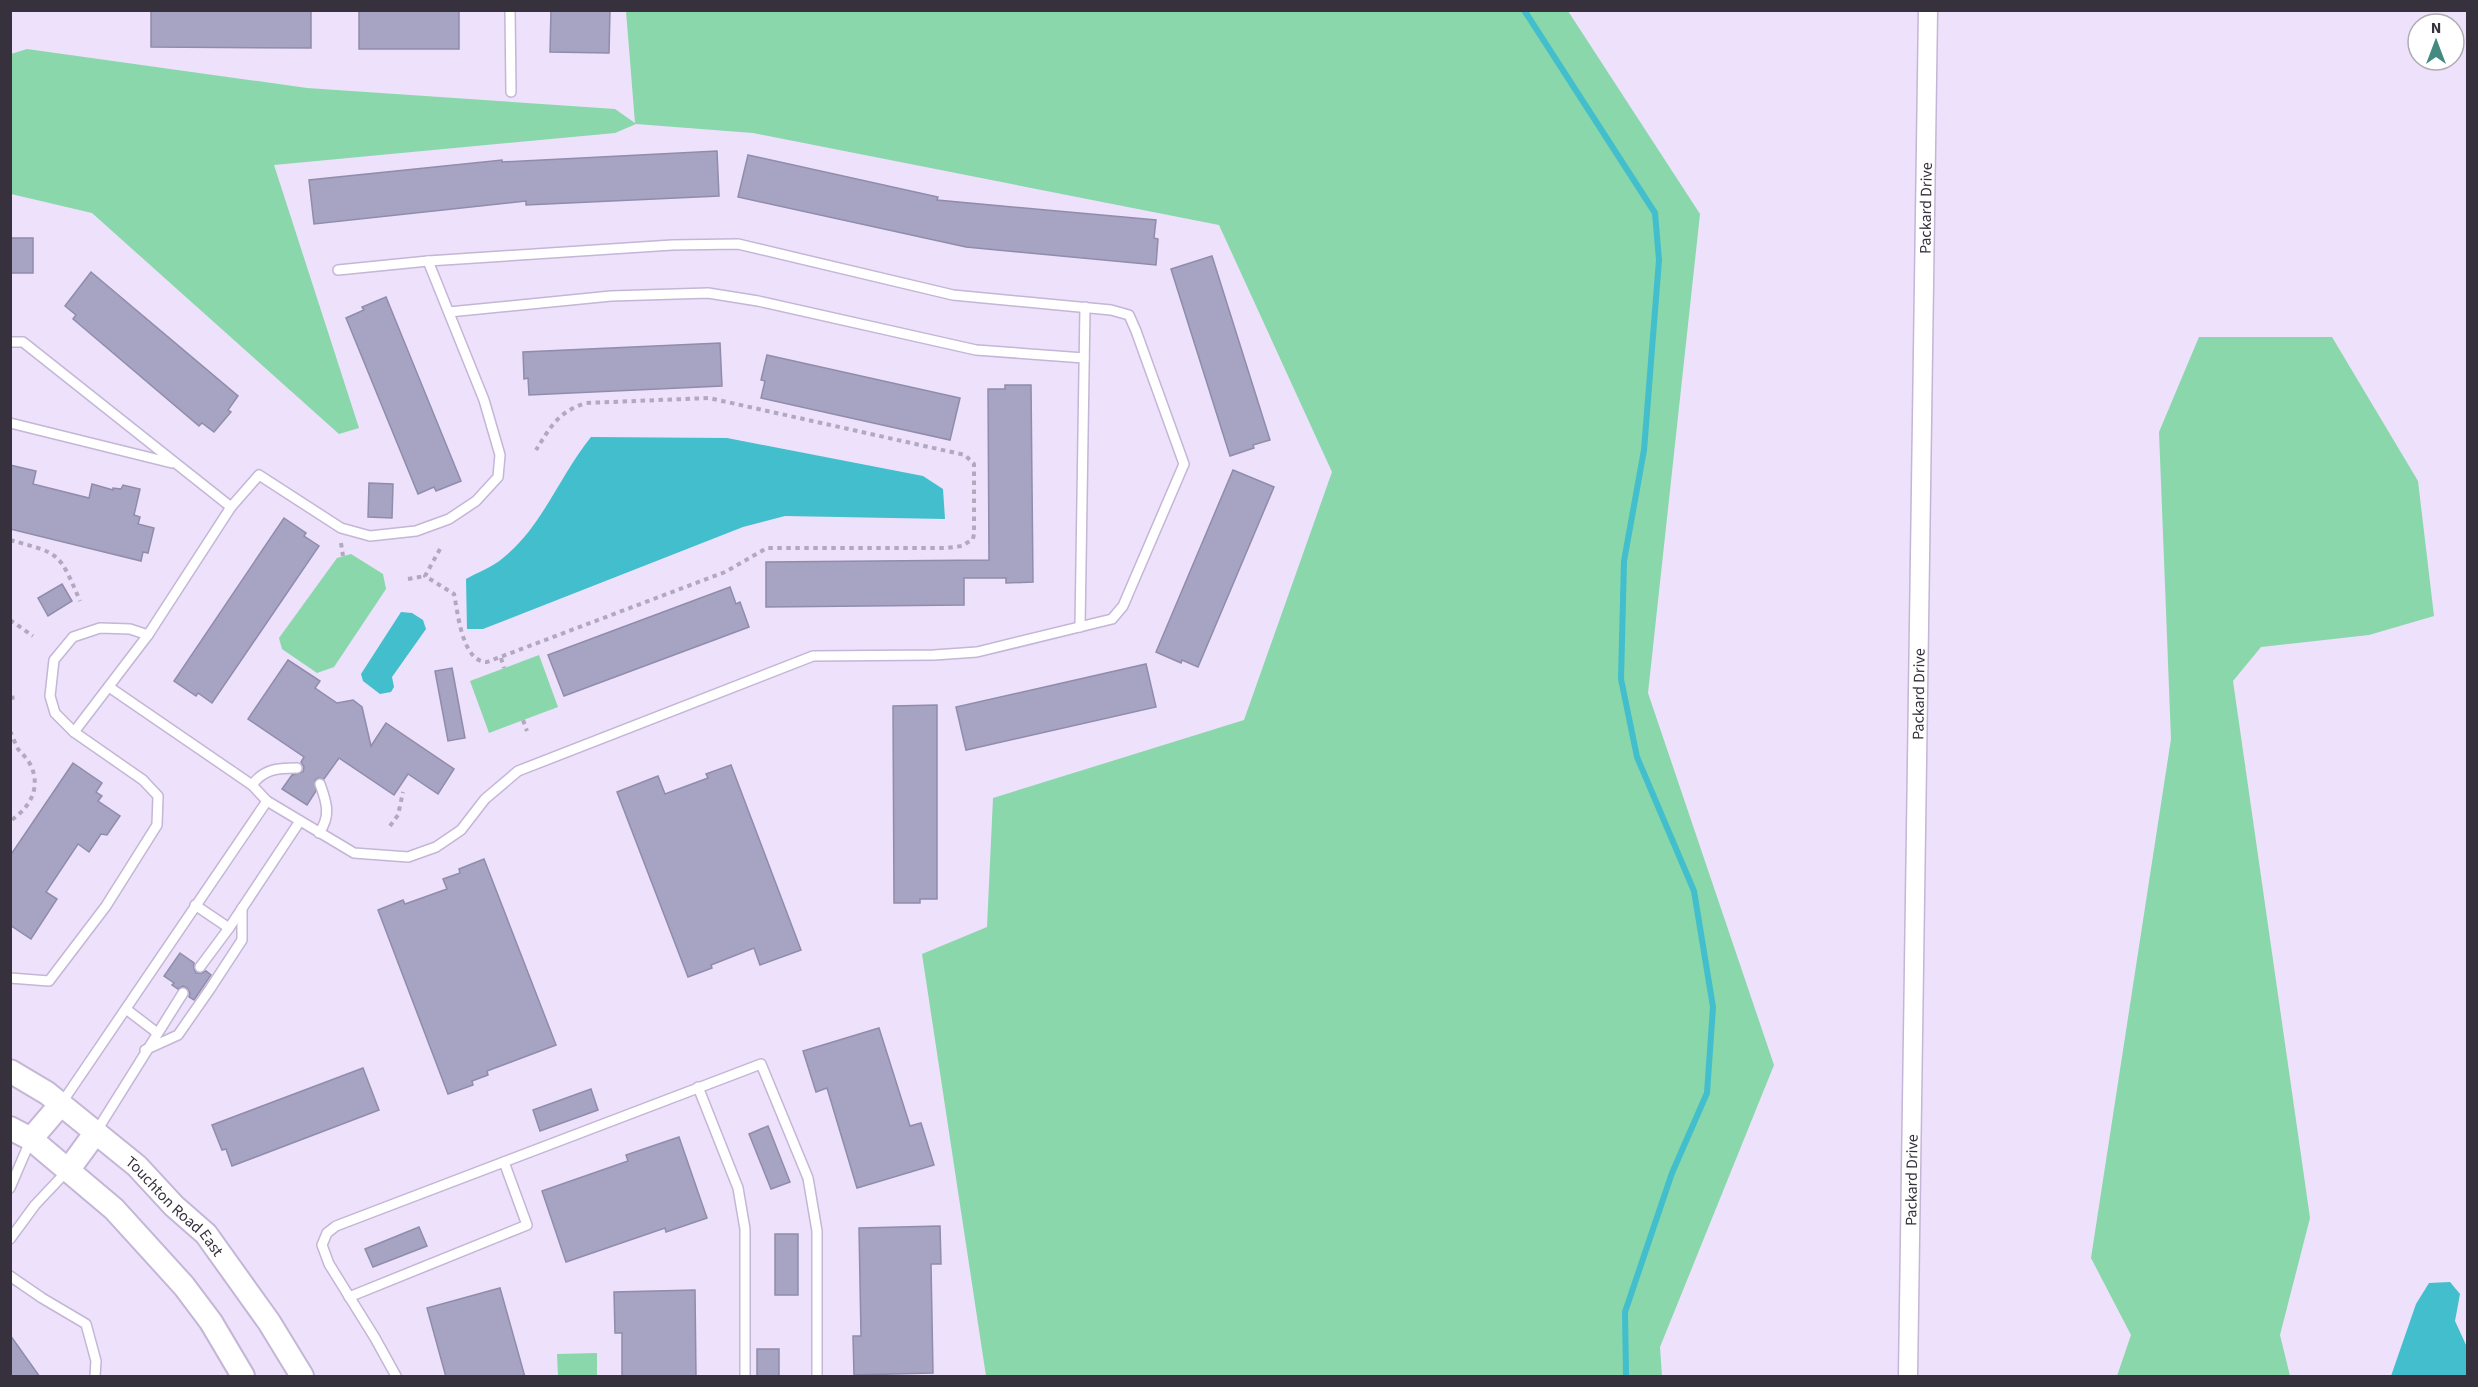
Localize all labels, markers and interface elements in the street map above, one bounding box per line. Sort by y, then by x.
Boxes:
north arrow [2406,12,2466,72]
text: N [2431,17,2441,39]
street label: Packard Drive [1914,162,1938,254]
street label: Packard Drive [1907,648,1931,740]
street label: Packard Drive [1900,1134,1924,1226]
street label: Touchton Road East [121,1151,229,1261]

